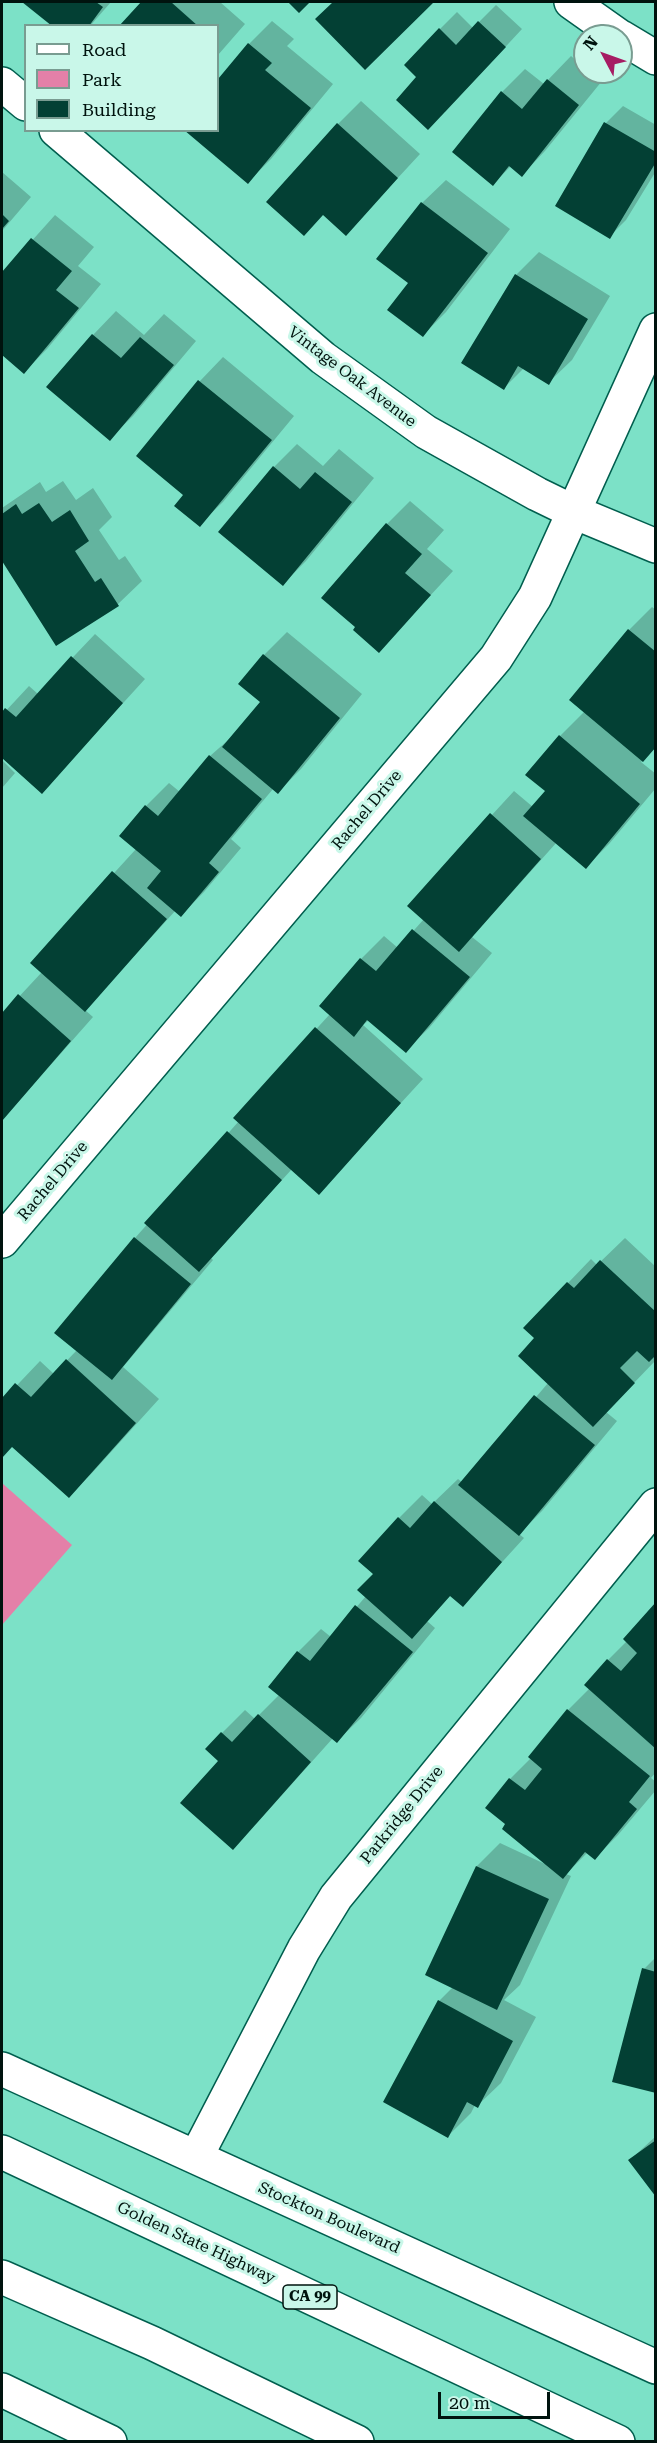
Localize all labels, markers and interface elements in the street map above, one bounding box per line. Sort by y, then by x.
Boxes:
legend [24,24,219,132]
north arrow [573,24,633,84]
text: N [579,32,602,54]
text: Road [82,39,126,60]
text: Park [82,69,122,90]
text: Building [82,99,156,120]
street label: Vintage Oak Avenue [284,323,420,431]
street label: Rachel Drive [328,766,406,854]
street label: Rachel Drive [14,1137,92,1225]
street label: Parkridge Drive [357,1762,447,1868]
street label: Stockton Boulevard [255,2178,403,2258]
street label: Golden State Highway [114,2198,278,2288]
road number: CA 99 [283,2285,337,2309]
scale bar [441,2380,554,2418]
text: 20 m [449,2392,490,2413]

